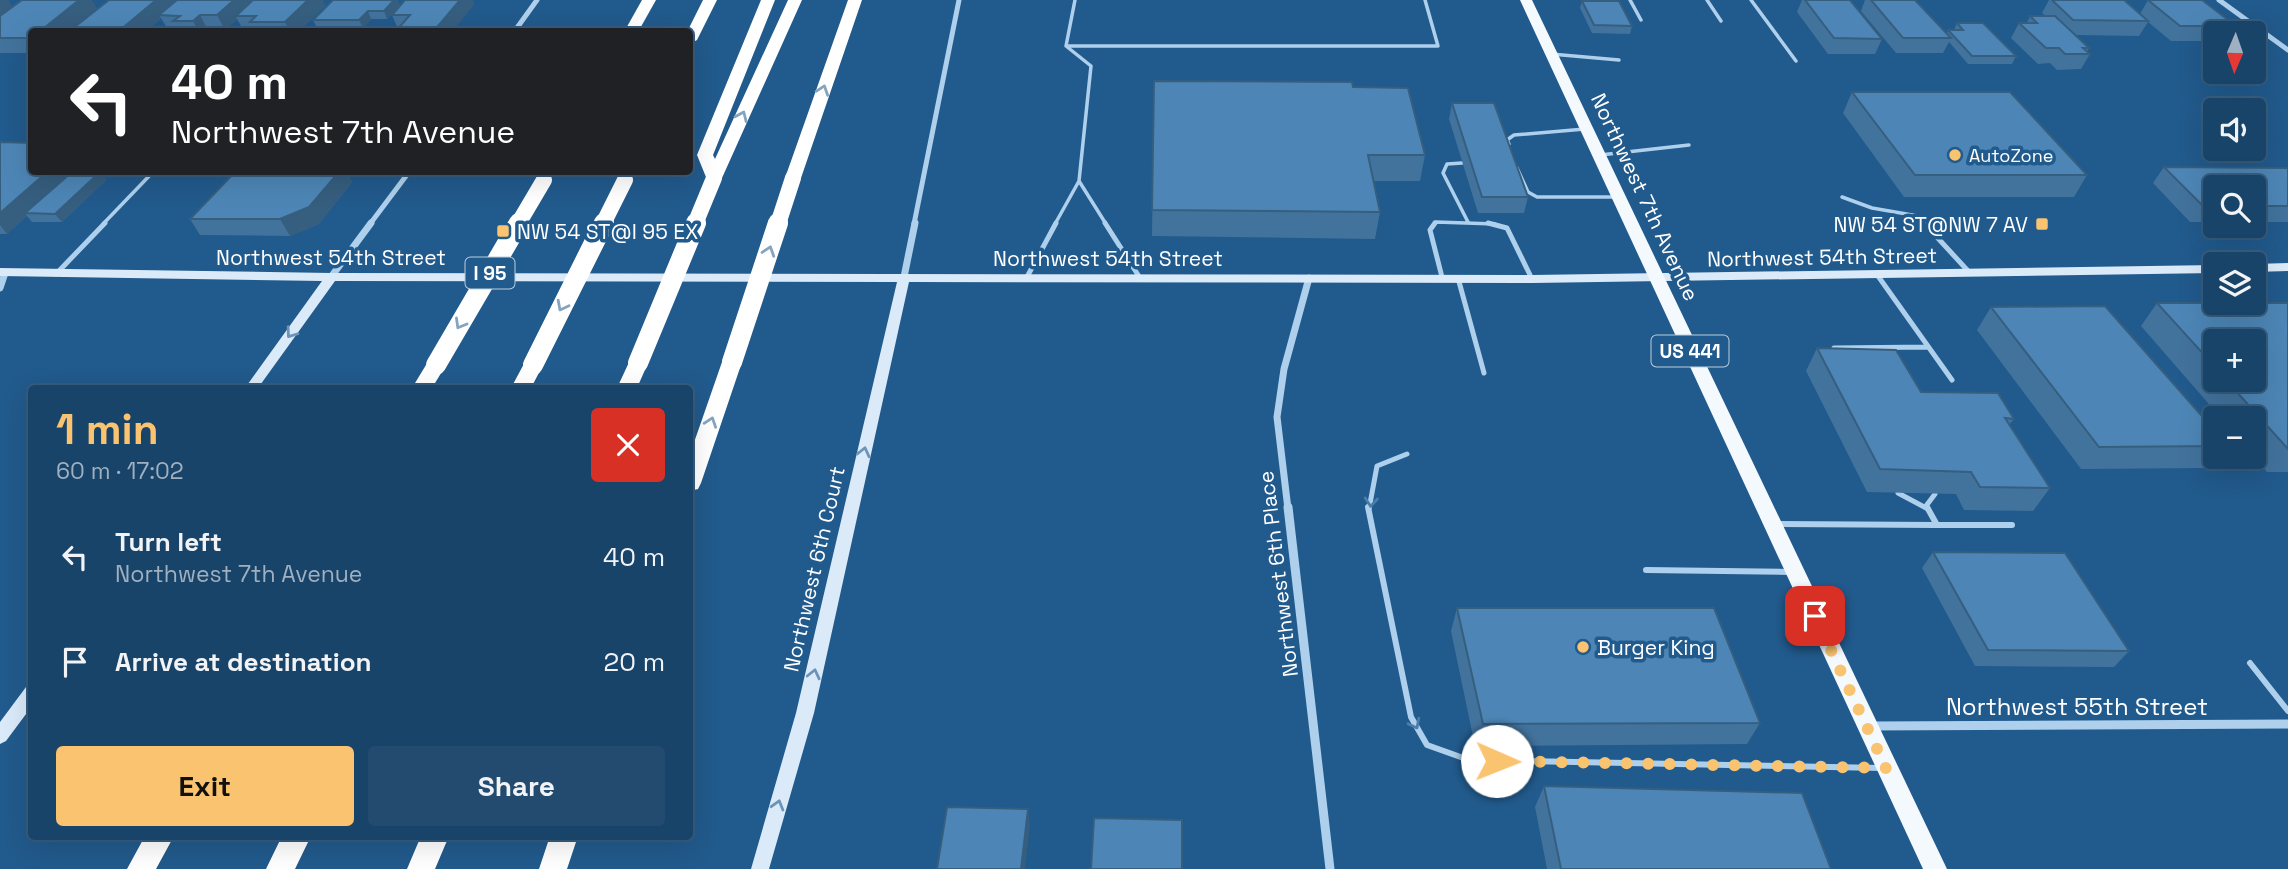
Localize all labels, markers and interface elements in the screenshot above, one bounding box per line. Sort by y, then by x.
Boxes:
north arrow [2203,21,2266,84]
map controls [2203,21,2266,469]
text: 40 m [171,51,288,113]
icon: left [56,56,147,147]
one-way arrow [815,84,829,97]
street label: Northwest 7th Avenue [1585,89,1705,305]
button: sound [2203,98,2266,161]
one-way arrow [734,111,748,123]
text: Northwest 7th Avenue [171,112,515,152]
place label: AutoZone [1969,144,2053,167]
marker: AutoZone [1947,147,1963,163]
button: search [2203,175,2266,238]
place label: NW 54 ST@NW 7 AV [1834,211,2028,238]
marker: NW 54 ST@NW 7 AV [2034,216,2050,232]
place label: NW 54 ST@I 95 EX [517,218,698,245]
marker: NW 54 ST@I 95 EX [495,223,511,239]
street label: Northwest 54th Street [1707,241,1937,273]
street label: Northwest 54th Street [216,244,446,271]
one-way arrow [761,245,775,257]
street label: Northwest 54th Street [993,245,1223,272]
button: layers [2203,252,2266,315]
road number: I 95 [466,258,514,288]
one-way arrow [557,299,571,311]
one-way arrow [455,316,468,329]
one-way arrow [287,325,299,338]
button: + [2203,329,2266,392]
road number: US 441 [1652,336,1728,366]
text: 1 min [56,403,159,456]
button: − [2203,406,2266,469]
button: close [591,408,665,482]
one-way arrow [703,417,717,429]
one-way arrow [856,446,871,458]
text: 60 m · 17:02 [56,456,184,486]
street label: Northwest 6th Court [777,464,851,674]
street label: Northwest 6th Place [1252,469,1304,679]
one-way arrow [1364,497,1379,508]
text: Turn left [115,525,222,559]
icon: left [56,538,94,576]
text: 40 m [603,540,665,574]
text: Northwest 7th Avenue [115,559,362,589]
pin [1785,586,1845,646]
icon: arrive [1796,597,1834,635]
place label: Burger King [1597,634,1715,661]
marker: Burger King [1575,639,1591,655]
icon: arrive [56,643,94,681]
text: Arrive at destination [115,645,372,679]
text: 20 m [604,645,665,679]
one-way arrow [805,668,820,680]
street label: Northwest 55th Street [1946,691,2208,722]
one-way arrow [1407,716,1421,729]
position arrow [1460,724,1534,798]
button: Exit [56,746,354,826]
button: Share [368,746,665,826]
one-way arrow [770,799,785,811]

